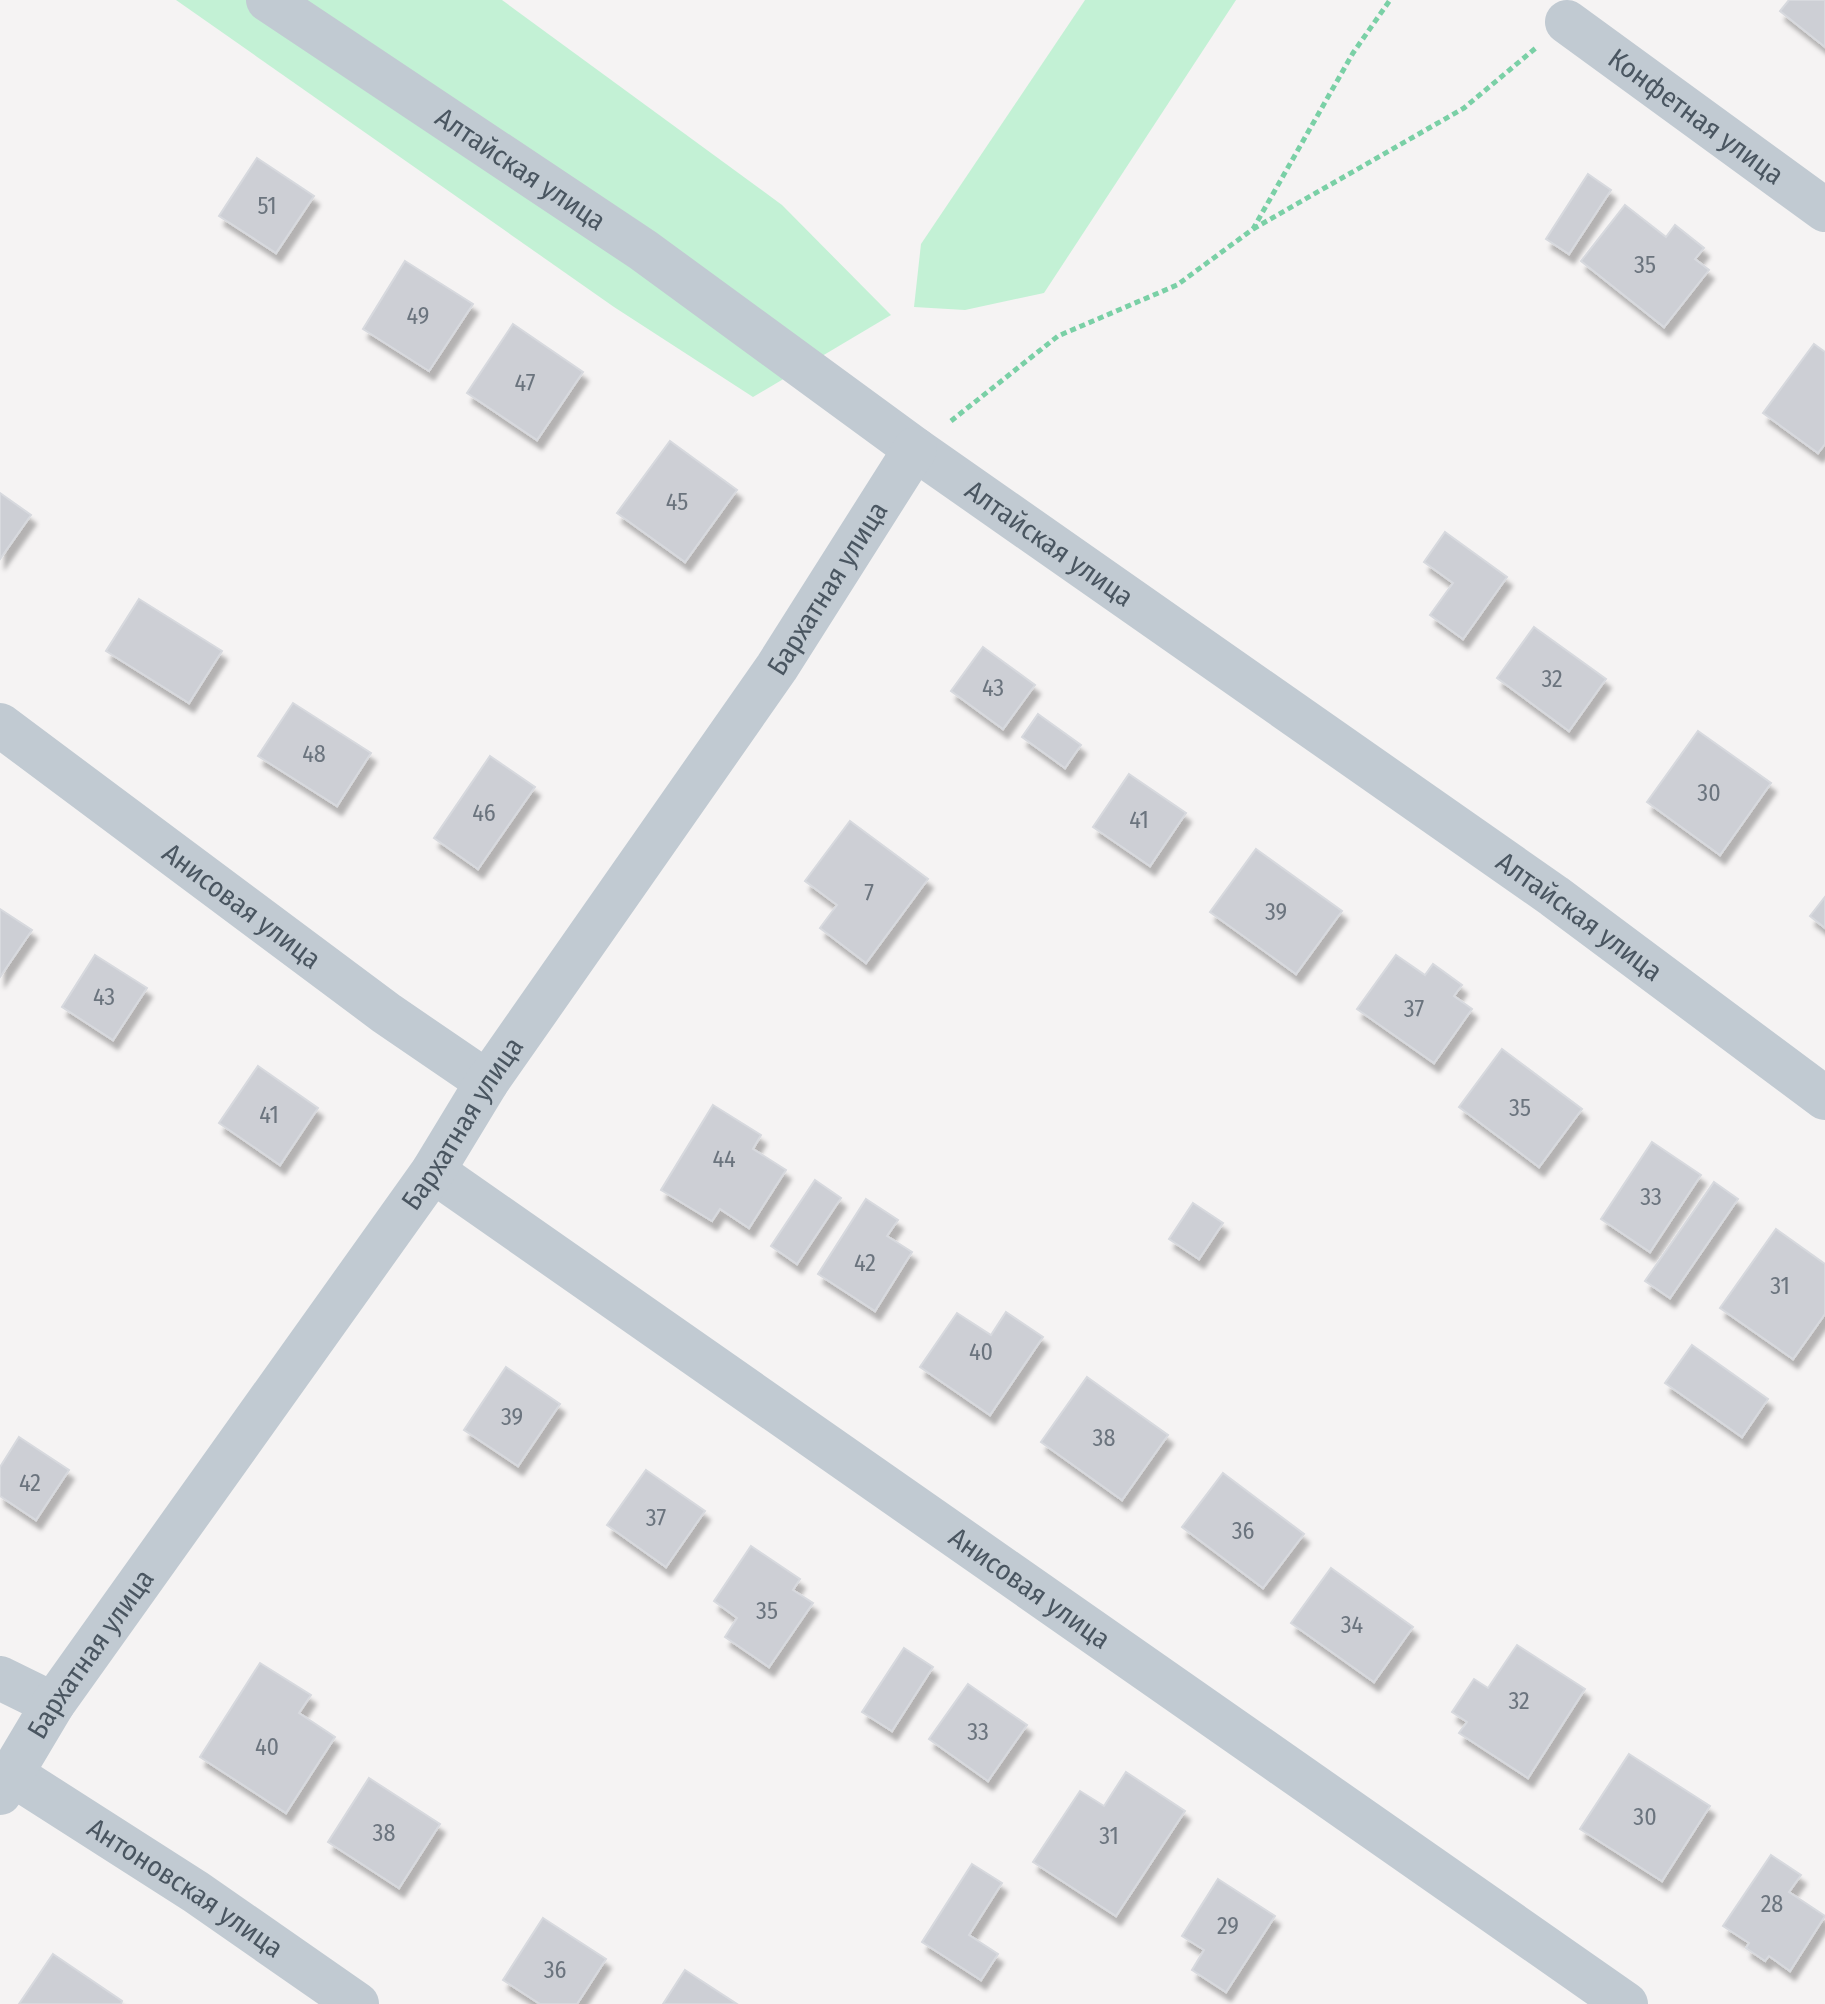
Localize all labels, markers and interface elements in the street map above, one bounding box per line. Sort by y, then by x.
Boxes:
street label: Конфетная улица [1602,42,1790,191]
street label: Алтайская улица [429,101,612,238]
house number: 51 [257,192,277,220]
house number: 35 [1634,251,1656,279]
house number: 49 [407,302,429,330]
house number: 47 [515,369,536,397]
street label: Алтайская улица [959,473,1140,614]
house number: 45 [666,488,688,516]
street label: Бархатная улица [760,495,895,681]
house number: 32 [1541,665,1563,693]
house number: 43 [982,674,1004,702]
house number: 48 [302,740,326,768]
house number: 30 [1697,779,1721,807]
house number: 46 [472,799,496,827]
house number: 41 [1129,806,1149,834]
street label: Анисовая улица [156,836,327,976]
street label: Алтайская улица [1490,845,1669,988]
house number: 7 [864,879,874,907]
house number: 39 [1265,898,1287,926]
house number: 43 [93,983,115,1011]
house number: 37 [1404,995,1424,1023]
street label: Бархатная улица [395,1031,530,1216]
house number: 35 [1509,1094,1531,1122]
house number: 41 [259,1101,279,1129]
house number: 44 [712,1145,736,1173]
house number: 33 [1640,1183,1662,1211]
house number: 42 [854,1249,876,1277]
house number: 31 [1770,1272,1790,1300]
house number: 40 [969,1338,993,1366]
house number: 39 [501,1403,523,1431]
house number: 38 [1093,1424,1115,1452]
house number: 42 [19,1469,41,1497]
house number: 37 [646,1504,666,1532]
house number: 36 [1232,1517,1254,1545]
street label: Анисовая улица [943,1521,1117,1656]
street label: Бархатная улица [20,1563,161,1744]
house number: 35 [756,1597,778,1625]
house number: 34 [1341,1611,1363,1639]
house number: 32 [1508,1687,1530,1715]
house number: 33 [967,1718,989,1746]
house number: 40 [255,1733,279,1761]
house number: 30 [1633,1803,1657,1831]
street label: Антоновская улица [81,1811,289,1965]
house number: 38 [373,1819,395,1847]
house number: 31 [1099,1822,1119,1850]
house number: 28 [1761,1890,1783,1918]
house number: 29 [1217,1912,1239,1940]
house number: 36 [544,1956,566,1984]

